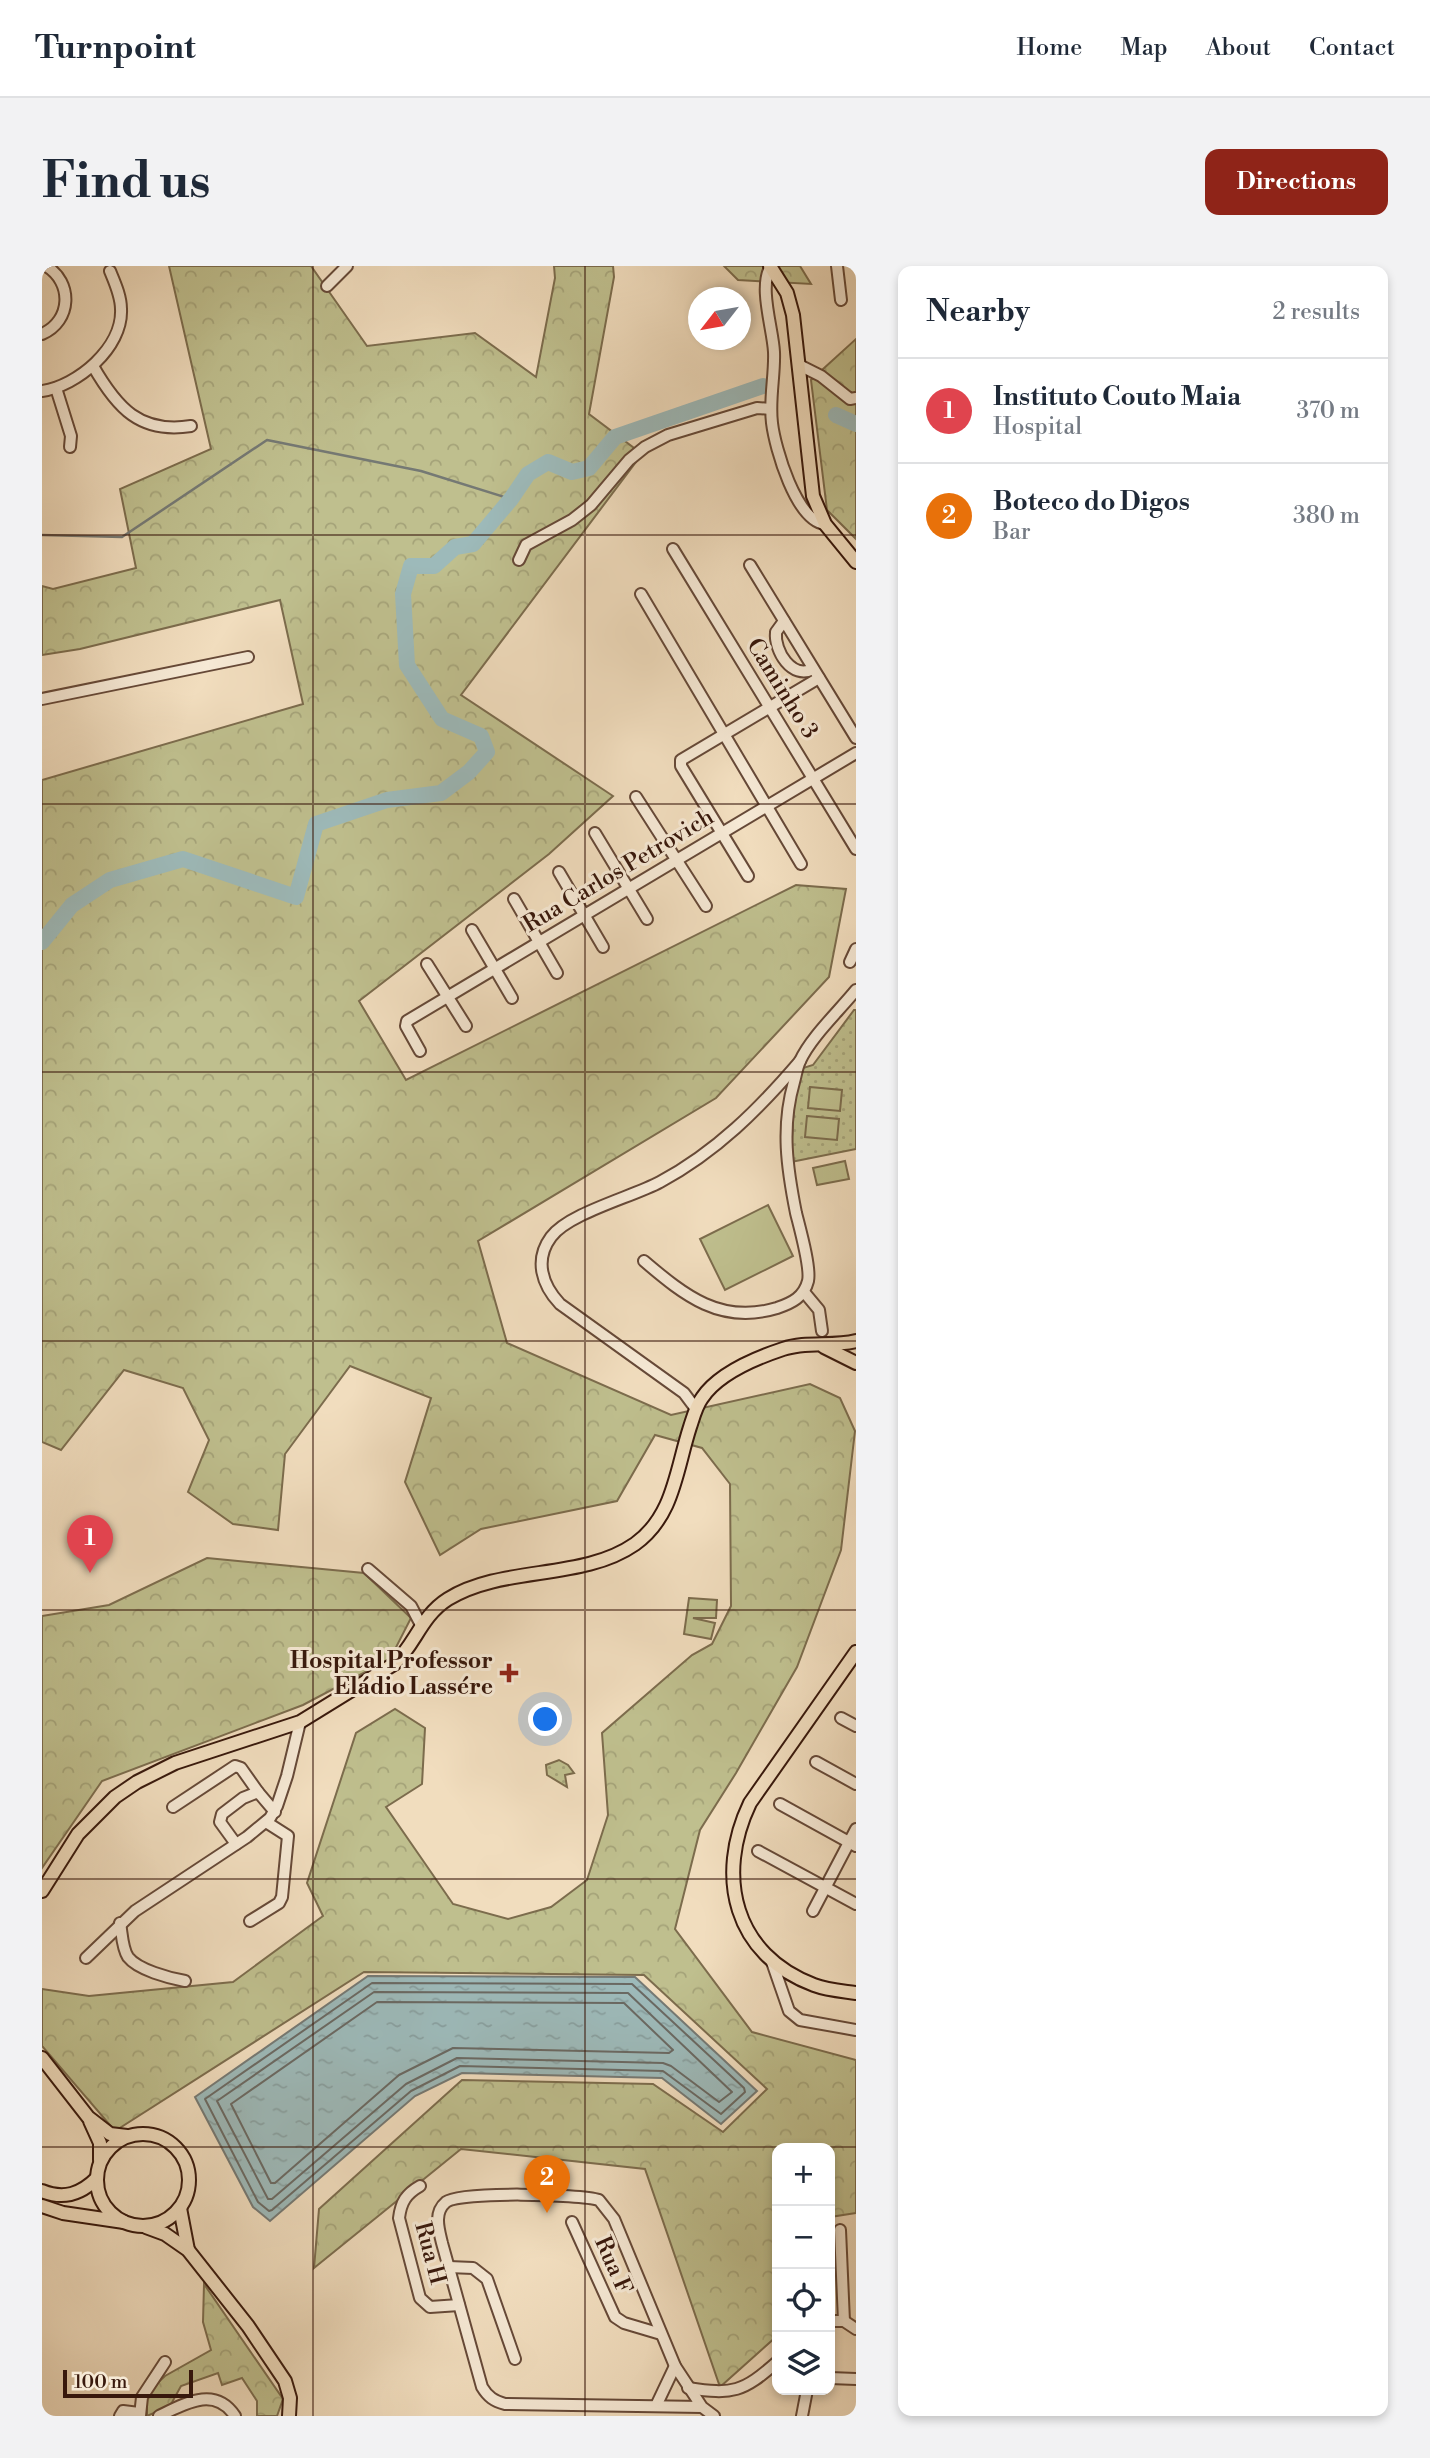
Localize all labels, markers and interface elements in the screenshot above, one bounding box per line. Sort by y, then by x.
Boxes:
text: Turnpoint [35,28,196,69]
text: Home [1017,33,1082,63]
text: Map [1120,33,1168,63]
text: About [1206,33,1271,63]
text: Contact [1309,33,1395,63]
button: Directions [1205,149,1388,215]
text: Find us [42,152,211,213]
north arrow [688,287,751,350]
text: Nearby [926,293,1030,331]
text: 2 results [1273,298,1360,326]
text: Instituto Couto Maia [993,381,1241,413]
text: 1 [943,397,955,425]
text: 370 m [1297,397,1360,425]
text: Hospital [993,413,1082,441]
text: Boteco do Digos [993,486,1190,518]
text: 2 [942,502,956,530]
text: 380 m [1293,502,1360,530]
text: Bar [993,518,1031,546]
street label: Caminho 3 [740,633,824,744]
street label: Rua Carlos Petrovich [518,803,719,939]
pin: 1 [67,1515,113,1573]
place label: Hospital Professor Eládio Lassére [290,1647,493,1701]
marker: Hospital Professor Eládio Lassére [499,1663,519,1683]
your location [528,1702,562,1736]
map controls [772,2143,835,2395]
button: + [772,2143,835,2206]
pin: 2 [524,2155,570,2213]
button: − [772,2206,835,2269]
street label: Rua H [408,2219,452,2288]
street label: Rua F [588,2232,638,2299]
button: locate [772,2269,835,2332]
button: layers [772,2332,835,2395]
scale bar [63,2367,192,2399]
text: 100 m [74,2370,127,2394]

